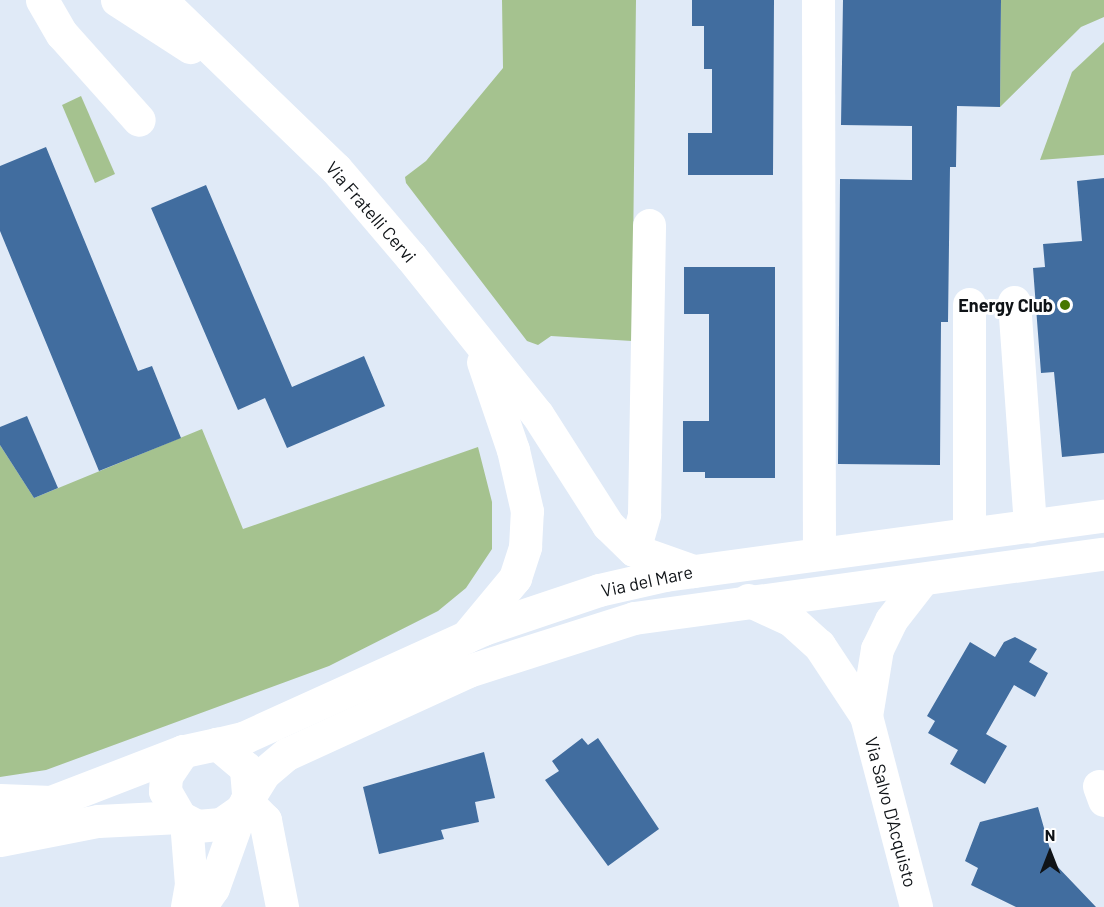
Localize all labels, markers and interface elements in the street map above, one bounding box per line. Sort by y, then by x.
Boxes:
street label: Via Fratelli Cervi [321,157,421,267]
place label: Energy Club [958,294,1053,316]
marker: Energy Club [1058,298,1072,312]
street label: Via del Mare [599,561,695,601]
street label: Via Salvo D'Acquisto [861,734,921,890]
north arrow [1020,823,1080,883]
text: N [1045,825,1055,844]

